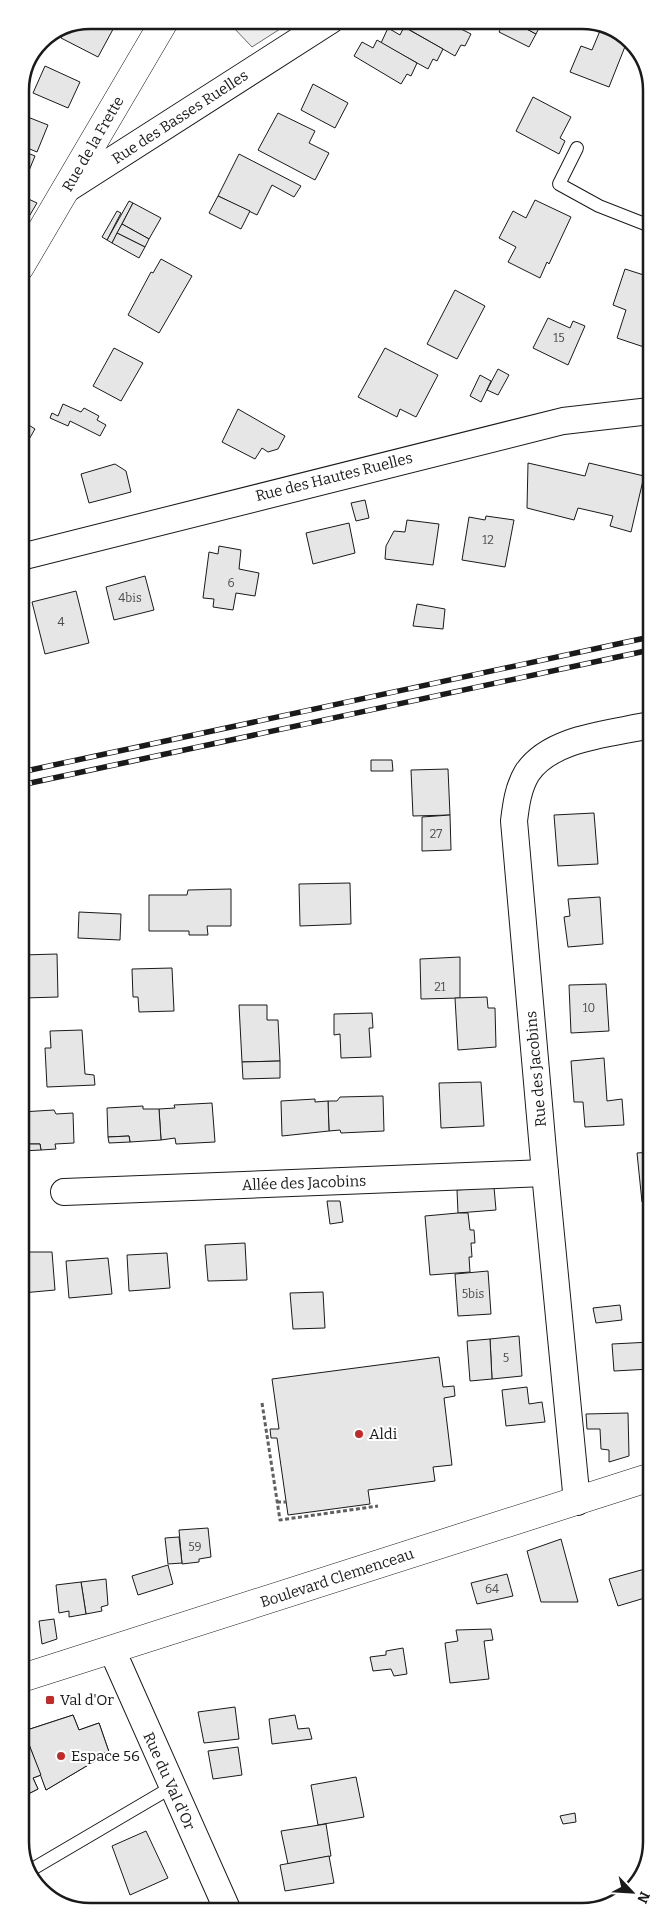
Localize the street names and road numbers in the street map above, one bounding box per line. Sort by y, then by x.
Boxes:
street label: Rue des Basses Ruelles [109,66,251,168]
street label: Rue de la Frette [58,93,128,195]
street label: Rue des Hautes Ruelles [254,449,414,505]
street label: Rue des Jacobins [522,1010,550,1128]
street label: Allée des Jacobins [241,1172,367,1194]
street label: Boulevard Clemenceau [258,1545,416,1611]
street label: Rue du Val d'Or [139,1729,199,1833]

